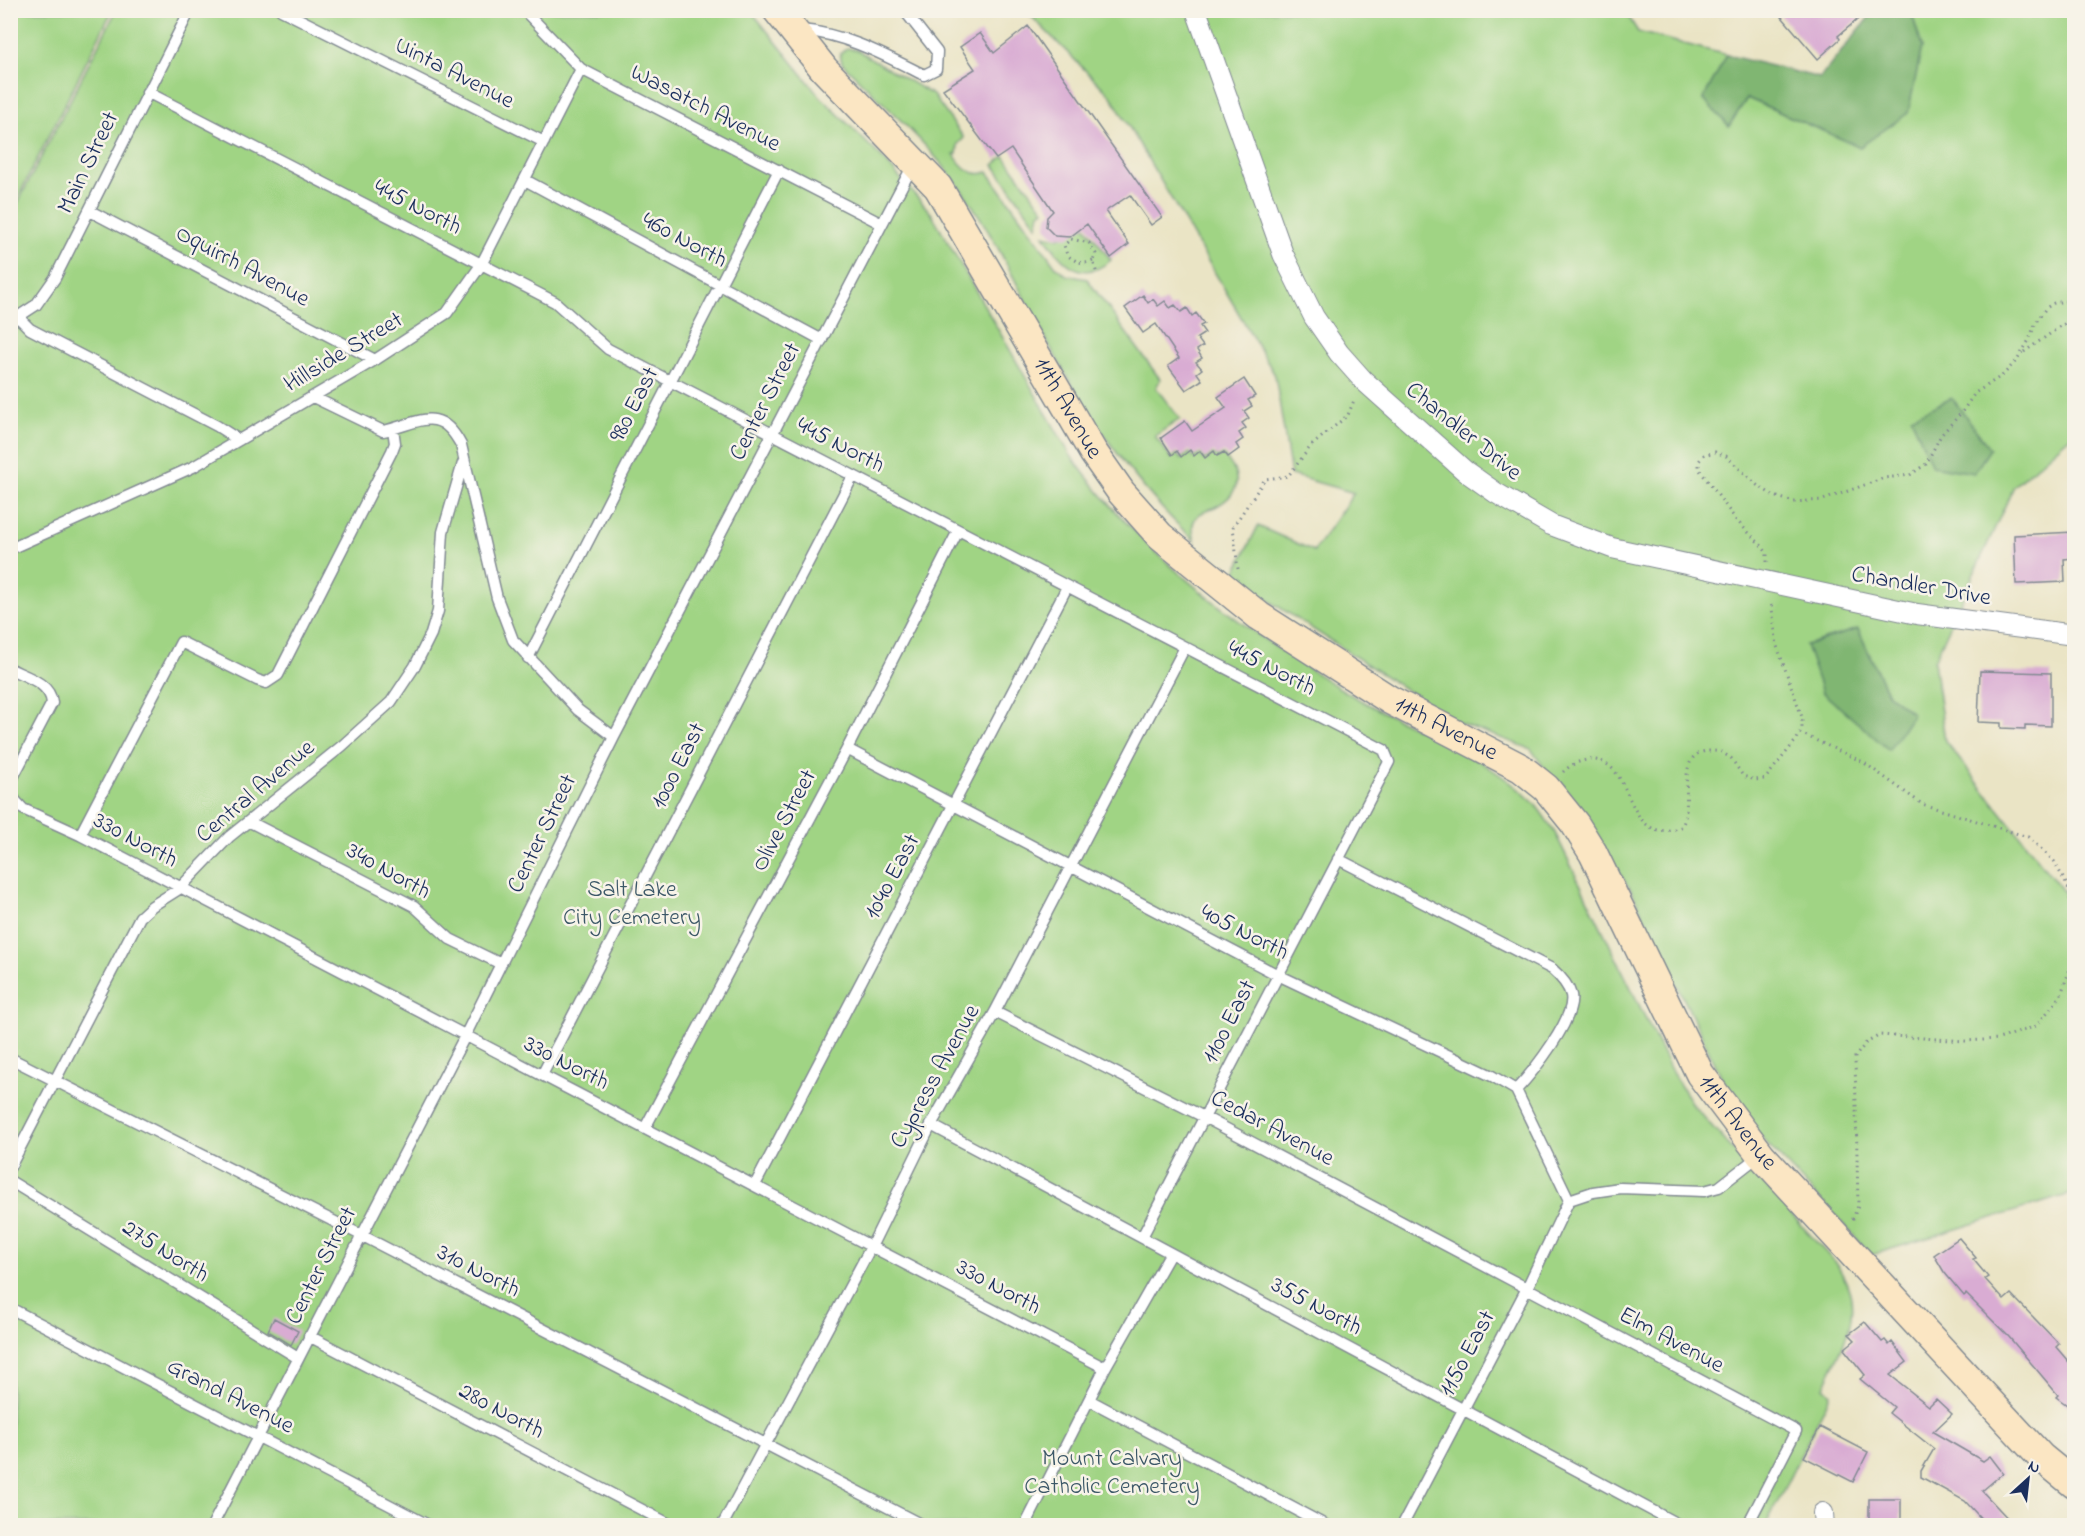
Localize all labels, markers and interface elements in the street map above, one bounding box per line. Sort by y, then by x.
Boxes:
street label: Uinta Avenue [388,29,520,119]
street label: Wasatch Avenue [624,56,786,162]
street label: Main Street [49,106,129,220]
street label: 445 North [367,171,467,245]
street label: 460 North [635,204,733,278]
street label: Oquirrh Avenue [169,217,316,317]
street label: Hillside Street [278,304,410,402]
street label: Center Street [721,337,811,467]
street label: 11th Avenue [1024,351,1111,467]
street label: 980 East [601,361,669,449]
street label: Chandler Drive [1397,374,1529,490]
street label: 445 North [790,409,890,483]
street label: Chandler Drive [1848,558,1994,617]
street label: 445 North [1221,632,1321,706]
street label: 11th Avenue [1388,688,1504,771]
street label: 1000 East [642,717,716,815]
street label: Central Avenue [189,732,323,852]
street label: Olive Street [743,764,827,878]
street label: Center Street [499,769,587,899]
street label: 330 North [86,804,184,878]
street label: 1040 East [856,828,930,926]
street label: 340 North [339,834,437,910]
park label: Salt Lake City Cemetery [563,873,701,937]
street label: 405 North [1193,896,1295,970]
street label: 1100 East [1194,974,1266,1070]
street label: Cypress Avenue [882,998,991,1156]
street label: 330 North [517,1028,615,1100]
street label: 11th Avenue [1689,1068,1785,1179]
street label: Cedar Avenue [1204,1082,1340,1176]
street label: Center Street [277,1201,367,1331]
street label: 275 North [115,1211,215,1293]
street label: 310 North [430,1236,526,1308]
street label: 330 North [949,1251,1047,1325]
street label: 355 North [1264,1268,1368,1346]
street label: Elm Avenue [1612,1299,1730,1384]
street label: 1150 East [1431,1305,1505,1403]
street label: Grand Avenue [160,1350,300,1444]
street label: 280 North [452,1375,550,1449]
park label: Mount Calvary Catholic Cemetery [1024,1442,1200,1506]
north arrow [1998,1449,2058,1509]
text: N [2024,1454,2044,1481]

